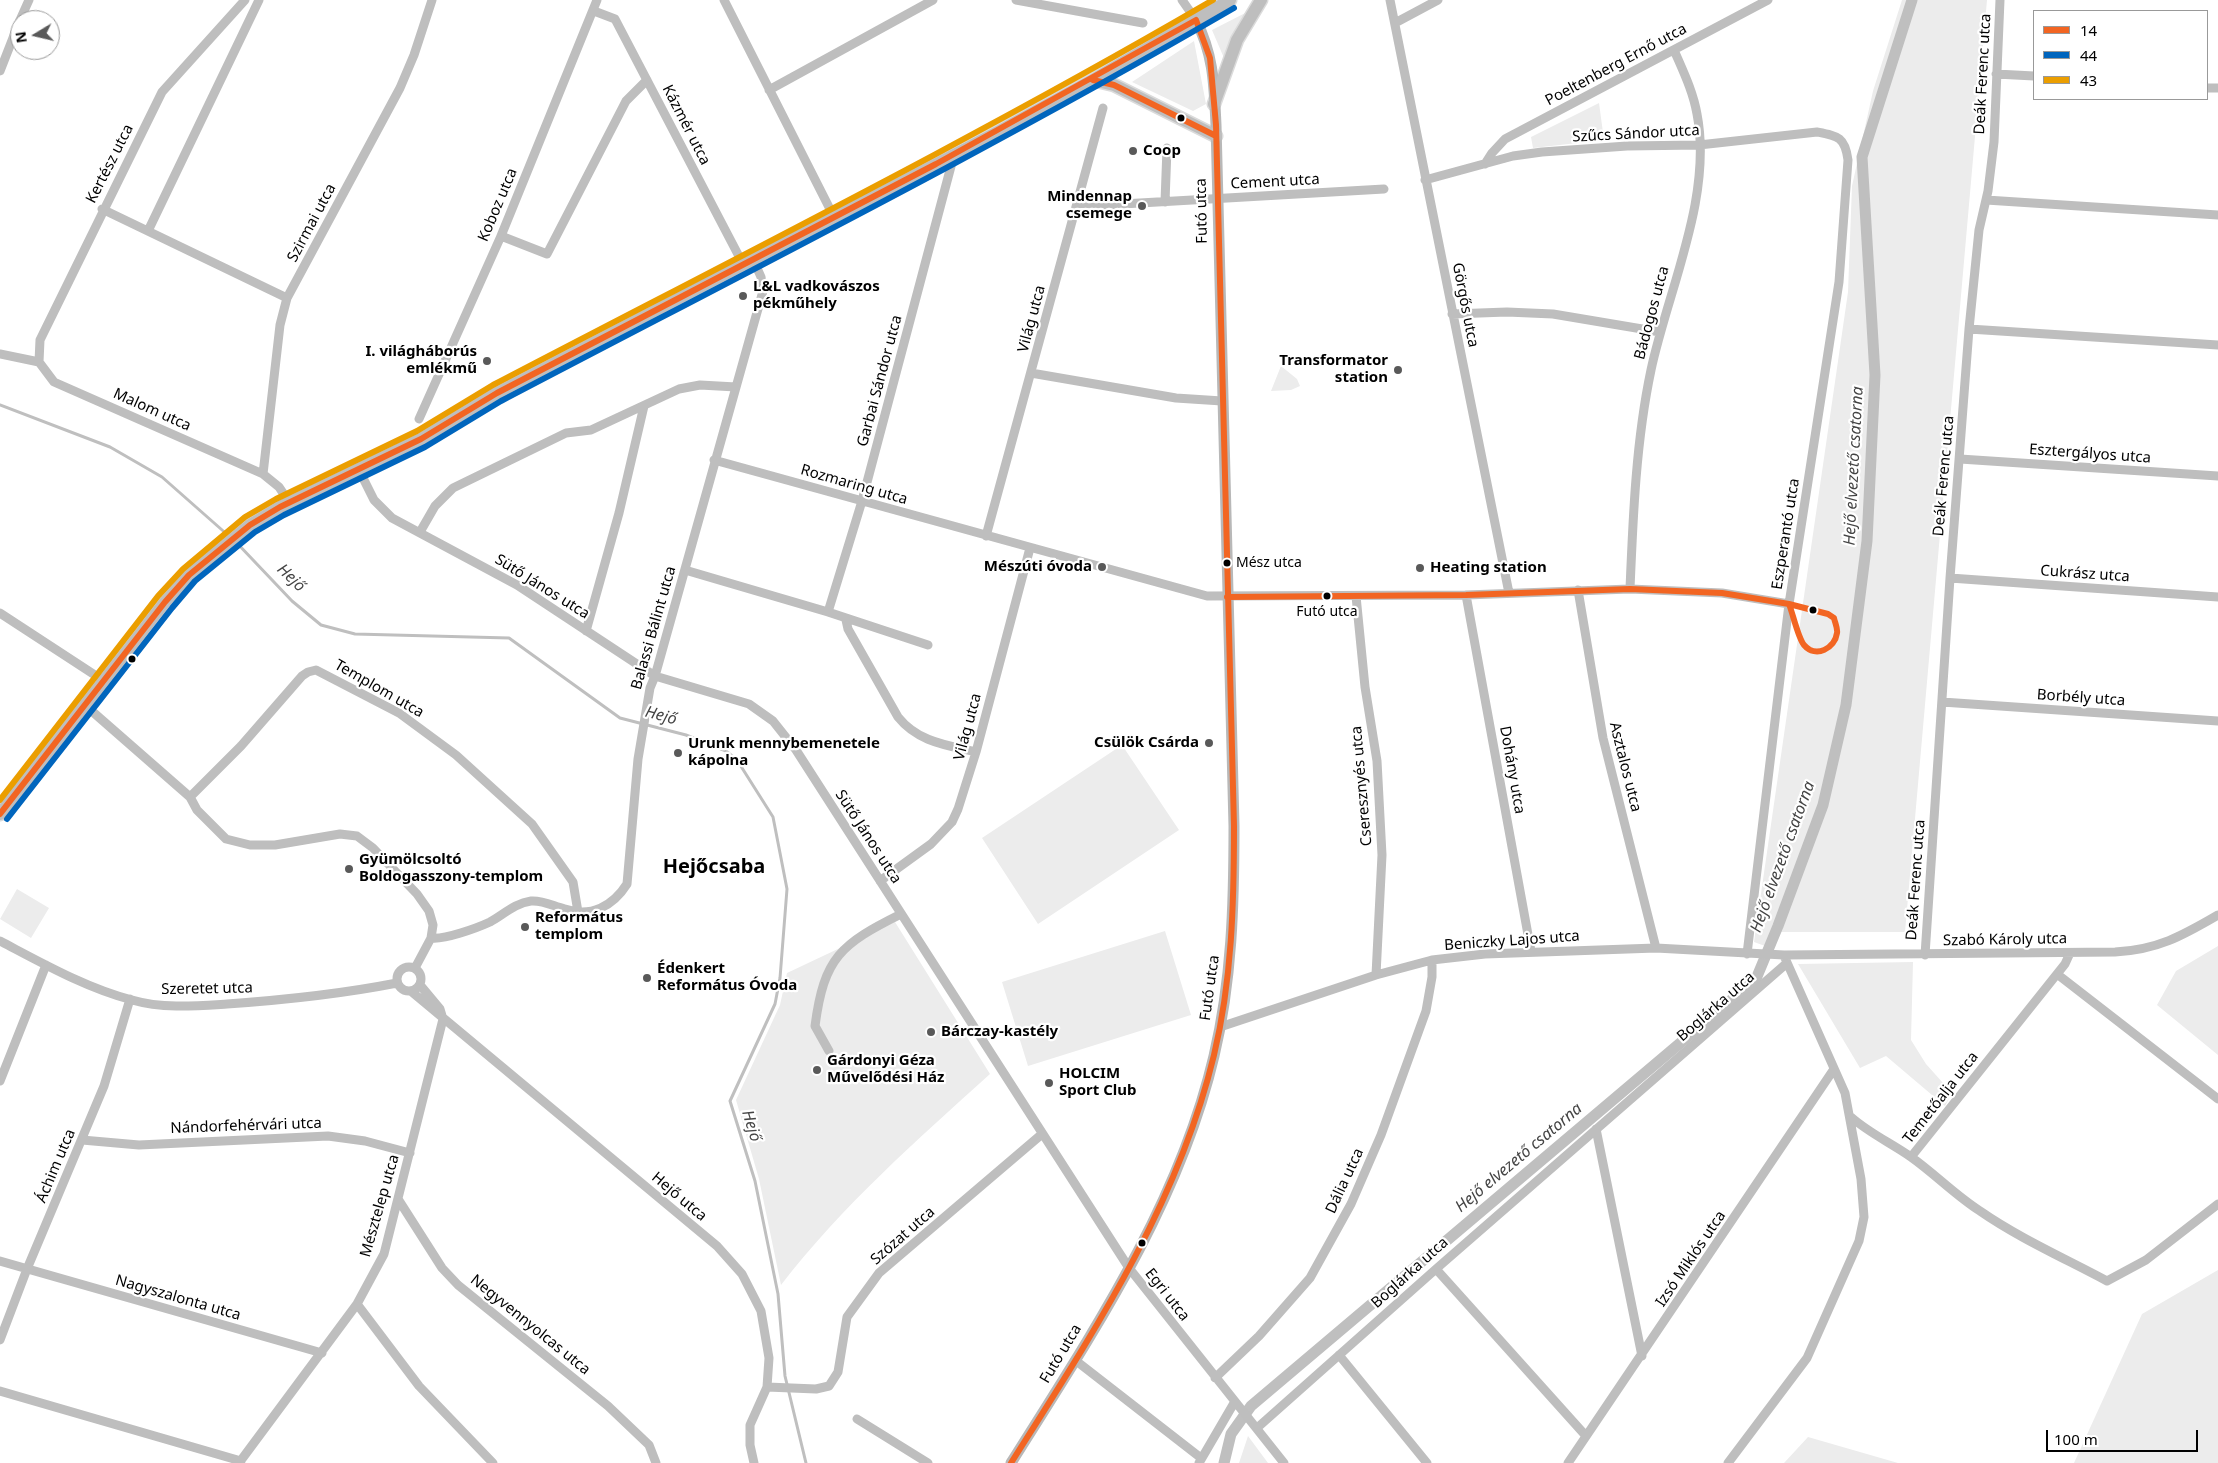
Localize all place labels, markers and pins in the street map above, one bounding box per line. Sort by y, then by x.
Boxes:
unlabelled marker [1176,113,1186,123]
place label: Coop [1143,142,1181,160]
marker: Coop [1127,145,1139,157]
place label: Mindennap csemege [1047,188,1132,223]
marker: Mindennap csemege [1136,200,1148,212]
place label: L&L vadkovászos pékműhely [753,278,880,313]
marker: L&L vadkovászos pékműhely [737,290,749,302]
place label: I. világháborús emlékmű [365,343,477,378]
place label: Transformator station [1279,352,1388,387]
marker: I. világháborús emlékmű [481,355,493,367]
marker: Transformator station [1392,364,1404,376]
place label: Mész utca [1236,555,1302,571]
place label: Mészúti óvoda [984,558,1092,576]
marker: Mész utca [1222,558,1232,568]
place label: Heating station [1430,559,1547,577]
marker: Mészúti óvoda [1096,561,1108,573]
marker: Heating station [1414,562,1426,574]
marker: Futó utca [1322,591,1332,601]
place label: Futó utca [1296,604,1358,620]
unlabelled marker [1808,605,1818,615]
unlabelled marker [127,654,137,664]
place label: Csülök Csárda [1094,734,1199,752]
place label: Urunk mennybemenetele kápolna [688,735,880,770]
marker: Csülök Csárda [1203,737,1215,749]
marker: Urunk mennybemenetele kápolna [672,747,684,759]
place label: Gyümölcsoltó Boldogasszony-templom [359,851,543,886]
marker: Gyümölcsoltó Boldogasszony-templom [343,863,355,875]
place label: Református templom [535,909,623,944]
marker: Református templom [519,921,531,933]
place label: Édenkert Református Óvoda [657,960,797,995]
marker: Édenkert Református Óvoda [641,972,653,984]
place label: Bárczay-kastély [941,1023,1058,1041]
marker: Bárczay-kastély [925,1026,937,1038]
place label: Gárdonyi Géza Művelődési Ház [827,1052,944,1087]
marker: Gárdonyi Géza Művelődési Ház [811,1064,823,1076]
place label: HOLCIM Sport Club [1059,1065,1137,1100]
marker: HOLCIM Sport Club [1043,1077,1055,1089]
unlabelled marker [1137,1238,1147,1248]

